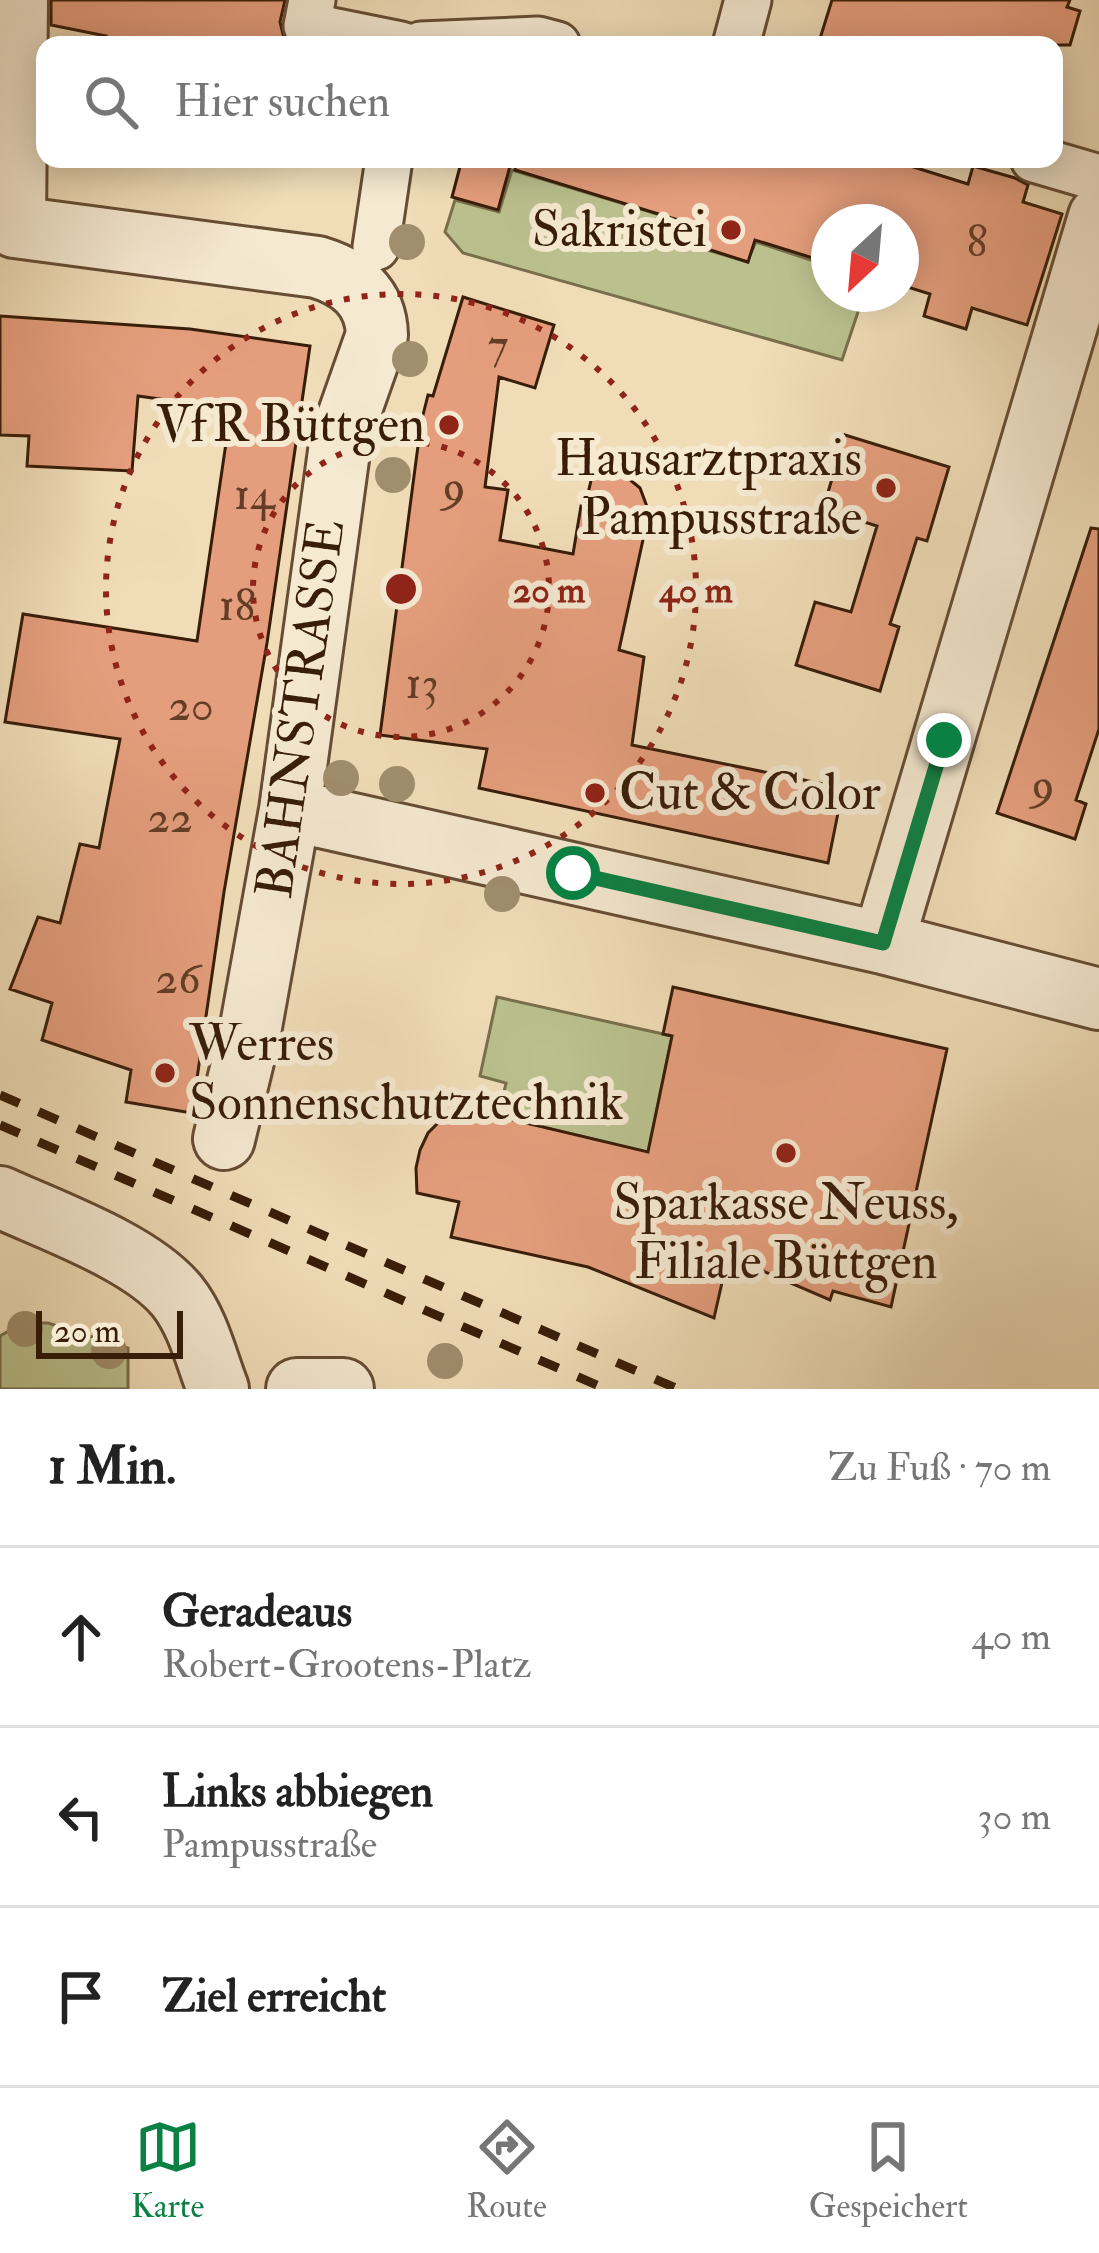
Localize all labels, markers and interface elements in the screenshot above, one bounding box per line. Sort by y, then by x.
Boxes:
search box [36,36,1063,168]
icon: search [78,69,144,135]
text: Hier suchen [174,74,390,130]
place label: Sakristei [532,198,707,262]
north arrow [811,204,919,312]
house number: 8 [966,214,988,270]
marker: Sakristei [718,217,744,243]
house number: 7 [488,317,508,373]
place label: VfR Büttgen [156,393,425,457]
marker: VfR Büttgen [436,412,462,438]
place label: Hausarztpraxis Pampusstraße [555,427,862,550]
house number: 9 [439,460,466,516]
house number: 14 [234,467,276,523]
marker: Hausarztpraxis Pampusstraße [873,475,899,501]
street label: BAHNSTRASSE [243,515,359,903]
centre of rings [380,568,422,610]
text: 20 m [513,568,585,613]
text: 40 m [658,568,733,613]
house number: 18 [218,578,256,634]
house number: 13 [405,656,439,712]
house number: 20 [168,678,214,734]
route end [917,713,971,767]
house number: 9 [1028,758,1055,814]
place label: Cut & Color [619,761,881,825]
marker: Cut & Color [582,780,608,806]
house number: 22 [147,790,193,846]
route start [546,846,600,900]
house number: 26 [155,951,203,1007]
place label: Werres Sonnenschutztechnik [188,1012,623,1135]
marker: Werres Sonnenschutztechnik [152,1060,178,1086]
marker: Sparkasse Neuss, Filiale Büttgen [773,1140,799,1166]
place label: Sparkasse Neuss, Filiale Büttgen [613,1171,959,1294]
scale bar [36,1305,183,1358]
text: 20 m [54,1311,120,1352]
text: 1 Min. [48,1435,176,1499]
text: Zu Fuß · 70 m [828,1443,1051,1492]
text: Geradeaus [162,1584,352,1640]
icon: ahead [48,1604,114,1670]
text: 40 m [972,1612,1051,1661]
text: Robert-Grootens-Platz [162,1640,531,1689]
text: Links abbiegen [162,1764,433,1820]
icon: left [48,1784,114,1850]
text: 30 m [978,1792,1051,1841]
text: Pampusstraße [162,1820,377,1869]
icon: arrive [48,1964,114,2030]
text: Ziel erreicht [162,1969,386,2025]
tab: Karte [131,2114,204,2227]
tab: Route [466,2114,547,2227]
tab: Gespeichert [809,2114,968,2227]

